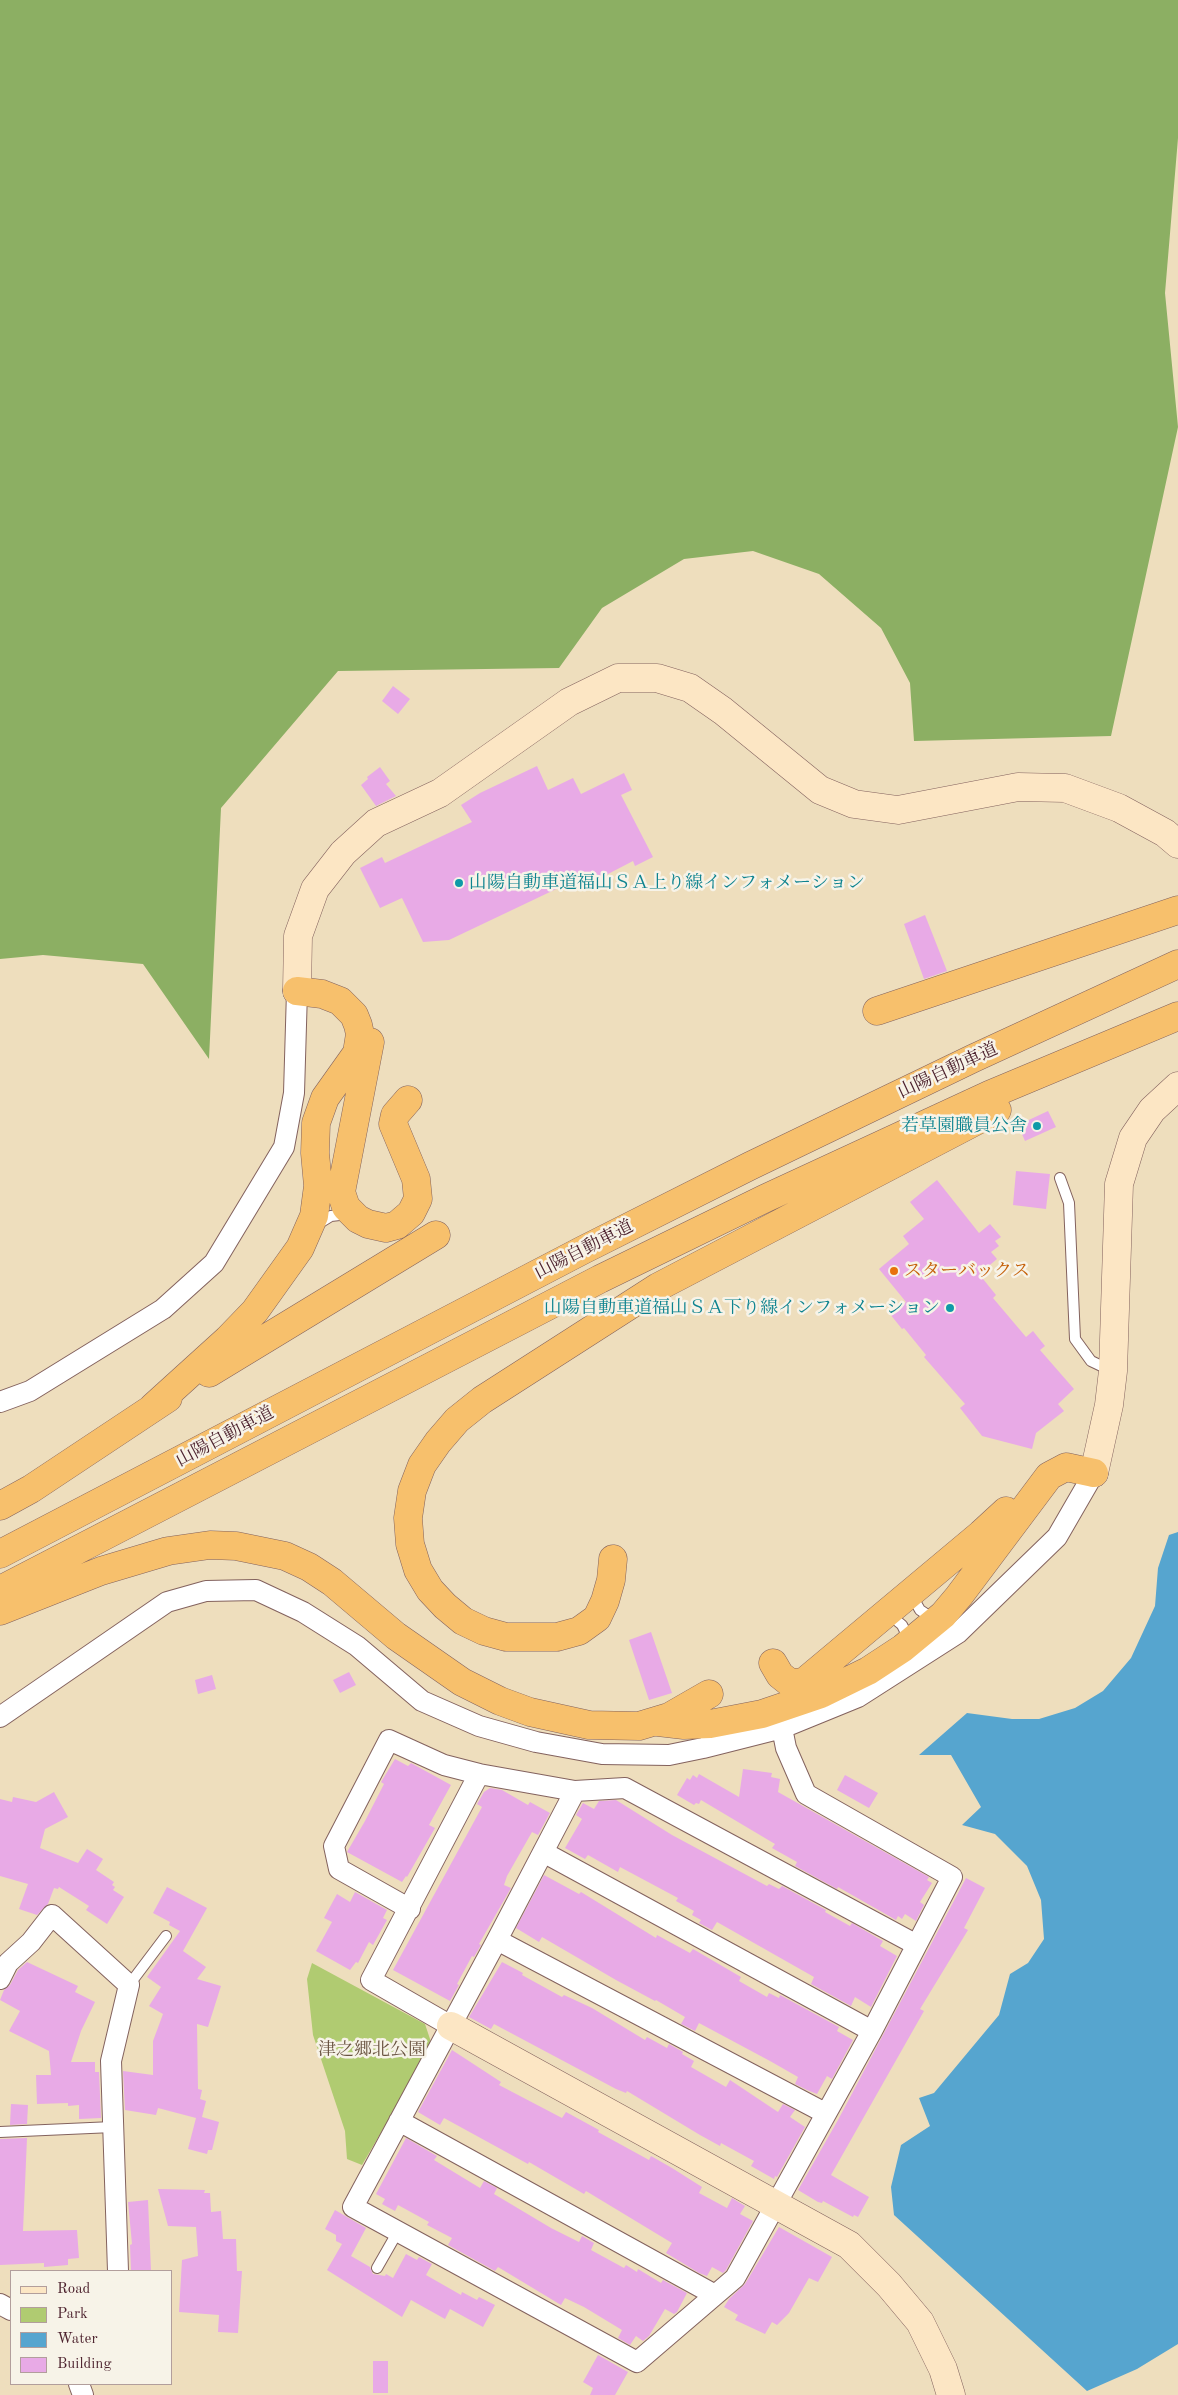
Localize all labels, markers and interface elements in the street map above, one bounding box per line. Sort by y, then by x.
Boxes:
place label: 山陽自動車道福山ＳＡ上り線インフォメーション [469,872,865,894]
marker: 山陽自動車道福山ＳＡ上り線インフォメーション [453,877,465,889]
street label: 山陽自動車道 [894,1038,1002,1104]
place label: 若草園職員公舎 [901,1115,1027,1137]
marker: 若草園職員公舎 [1031,1120,1043,1132]
street label: 山陽自動車道 [531,1216,637,1284]
place label: スターバックス [904,1260,1030,1282]
marker: スターバックス [888,1265,900,1277]
place label: 山陽自動車道福山ＳＡ下り線インフォメーション [544,1297,940,1319]
marker: 山陽自動車道福山ＳＡ下り線インフォメーション [944,1302,956,1314]
street label: 山陽自動車道 [172,1402,278,1472]
park label: 津之郷北公園 [318,2039,426,2061]
legend [10,2270,172,2385]
text: Road [57,2282,90,2297]
text: Park [57,2307,88,2322]
text: Water [57,2332,98,2347]
text: Building [57,2357,112,2372]

